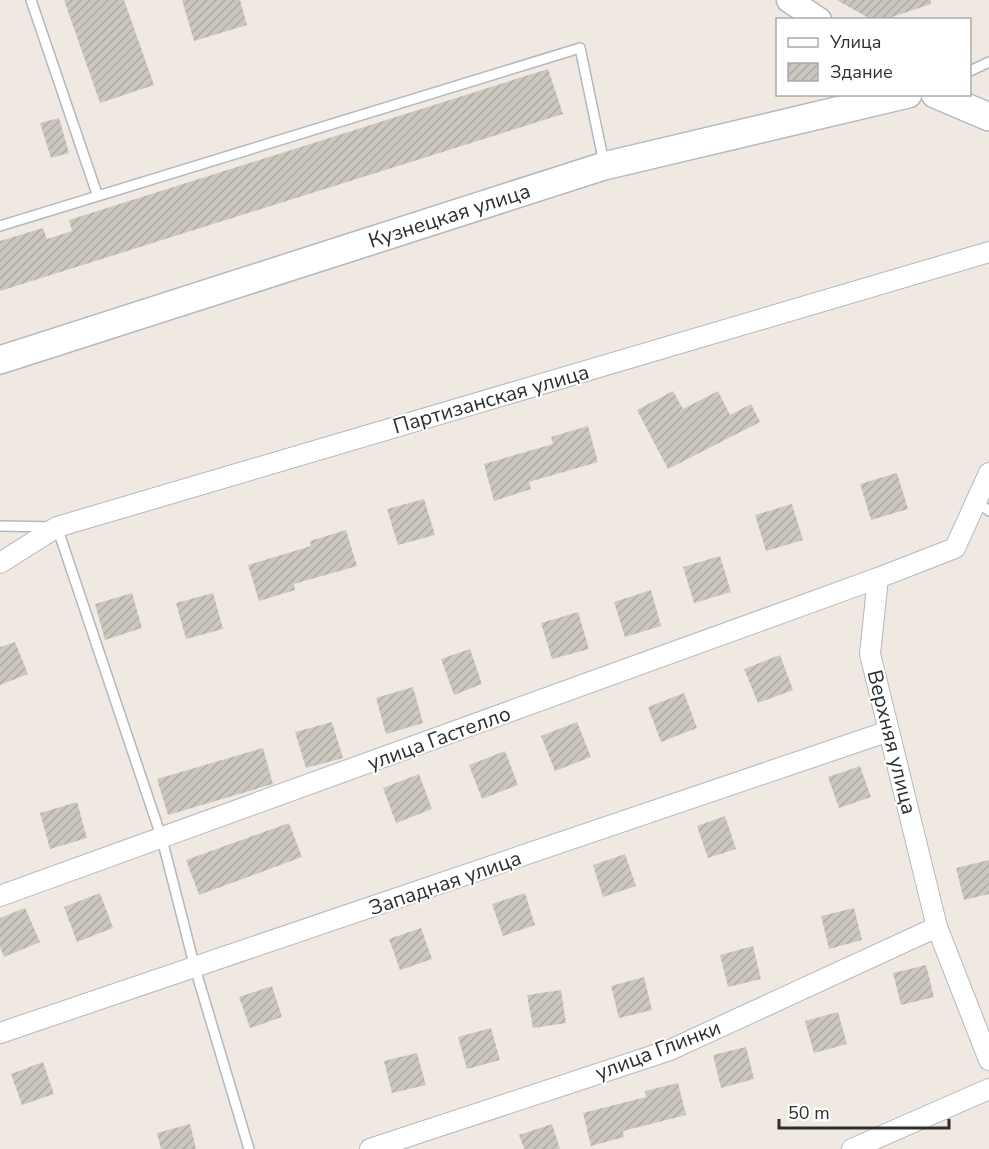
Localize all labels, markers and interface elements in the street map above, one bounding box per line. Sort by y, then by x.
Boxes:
legend [776,18,971,96]
text: Улица [829,30,881,54]
text: Здание [830,60,893,84]
street label: Кузнецкая улица [365,177,534,255]
street label: Партизанская улица [390,358,592,440]
street label: Верхняя улица [861,667,923,817]
street label: улица Гастелло [364,699,514,777]
street label: Западная улица [365,844,525,922]
street label: улица Глинки [591,1013,725,1087]
scale bar [779,1092,948,1130]
text: 50 m [788,1101,830,1125]

